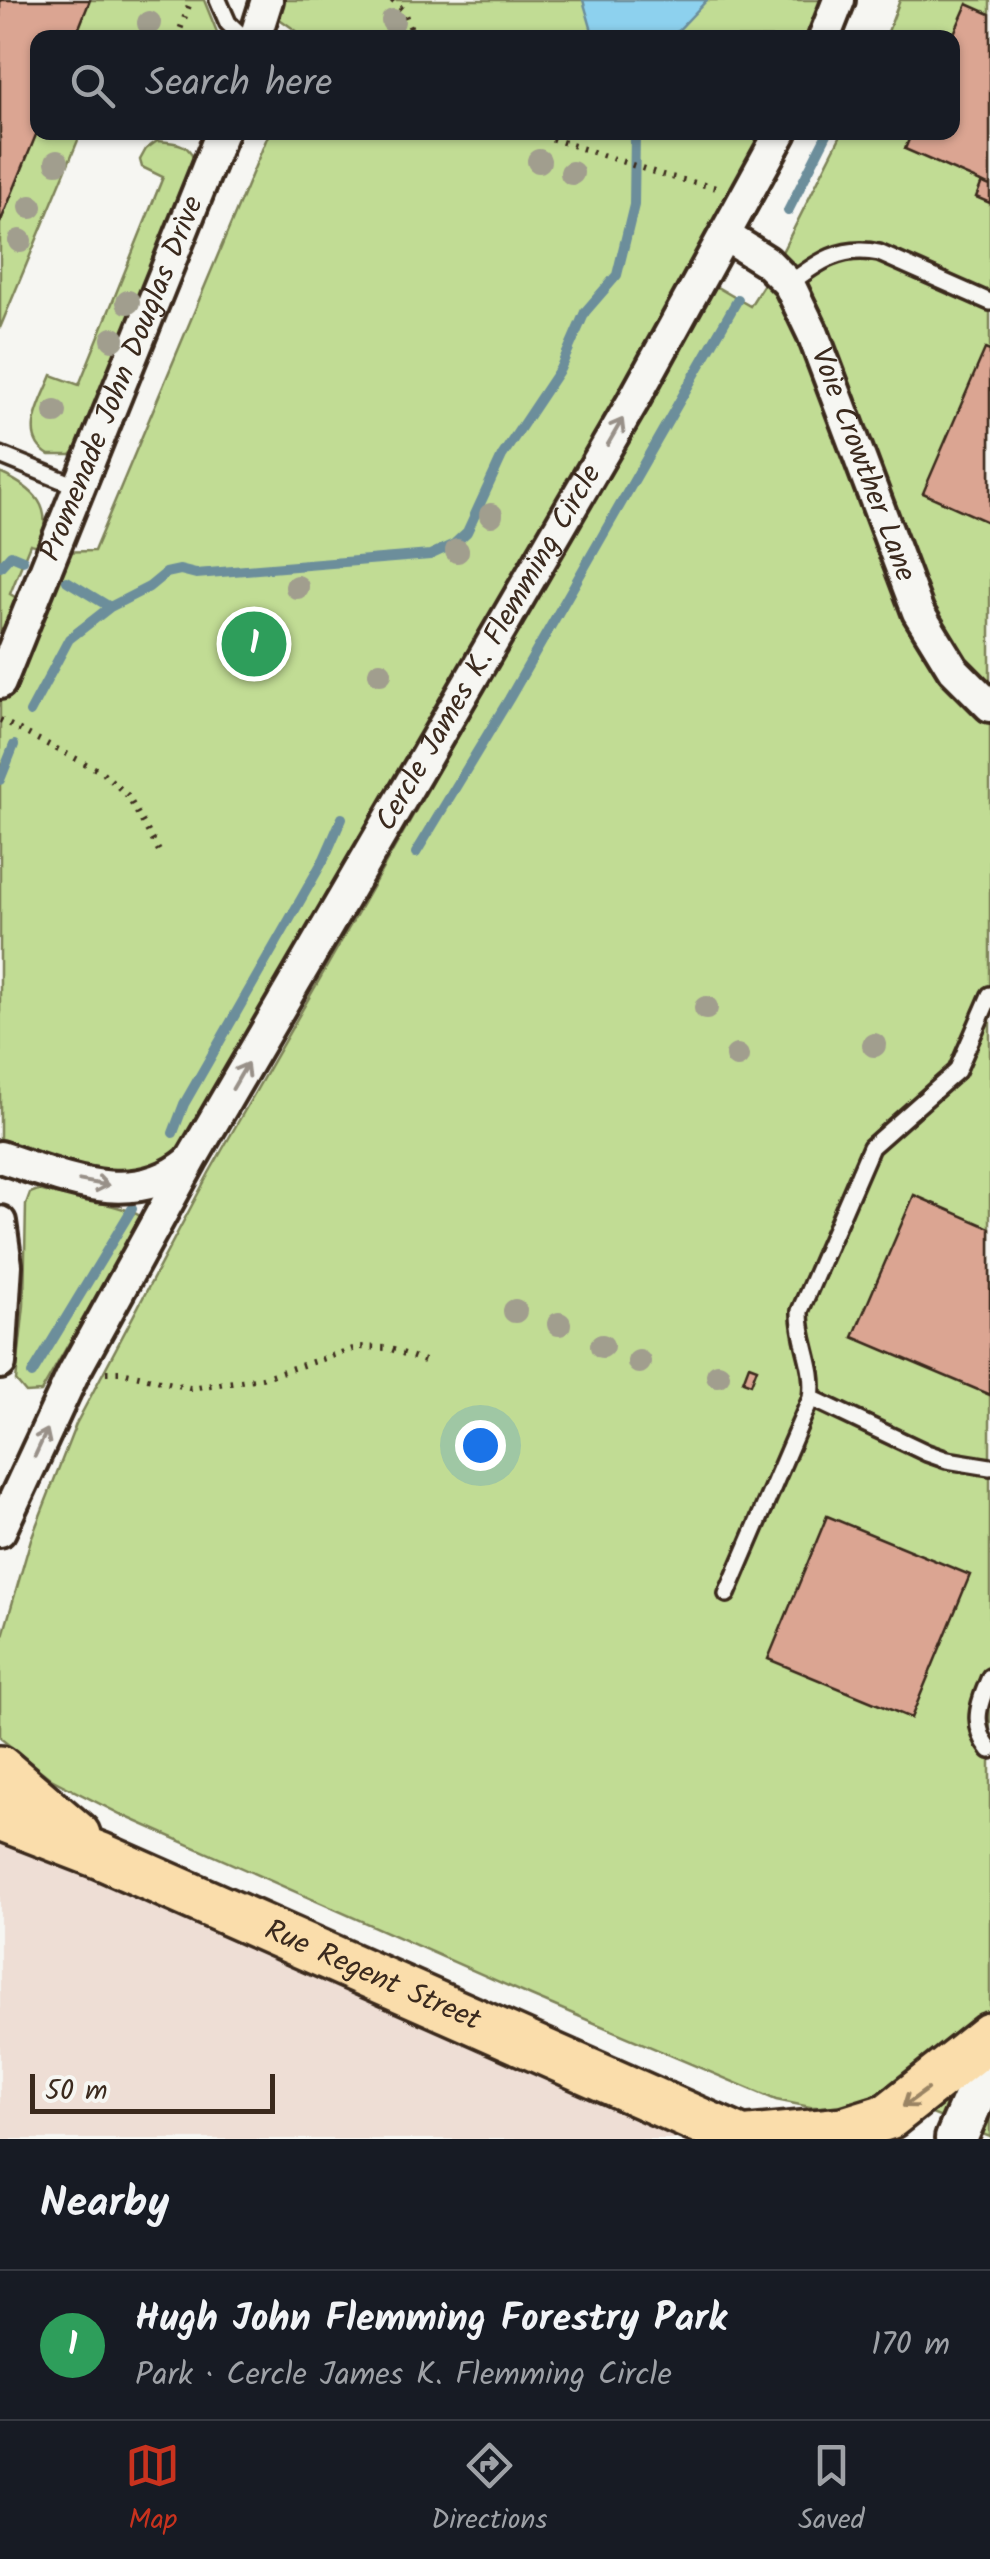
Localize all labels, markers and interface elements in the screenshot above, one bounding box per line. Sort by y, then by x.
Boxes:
search box [30,30,960,140]
text: Search here [145,55,332,115]
icon: search [65,58,120,113]
street label: Promenade John Douglas Drive [27,189,218,569]
street label: Voie Crowther Lane [796,341,929,589]
one-way arrow [605,418,625,447]
street label: Cercle James K. Flemming Circle [363,455,615,841]
pin: 1 [222,606,286,682]
one-way arrow [230,1062,250,1090]
one-way arrow [77,1174,110,1193]
your location [455,1420,506,1471]
one-way arrow [33,1428,51,1459]
street label: Rue Regent Street [257,1907,489,2045]
scale bar [30,2069,275,2114]
text: 50 m [45,2069,108,2114]
one-way arrow [901,2087,929,2108]
text: Nearby [40,2171,169,2238]
text: Hugh John Flemming Forestry Park [135,2290,727,2350]
text: 1 [68,2320,77,2371]
text: 170 m [871,2320,950,2371]
text: Park · Cercle James K. Flemming Circle [135,2350,672,2401]
tab: Map [125,2438,180,2543]
tab: Directions [431,2438,547,2543]
tab: Saved [798,2438,865,2543]

